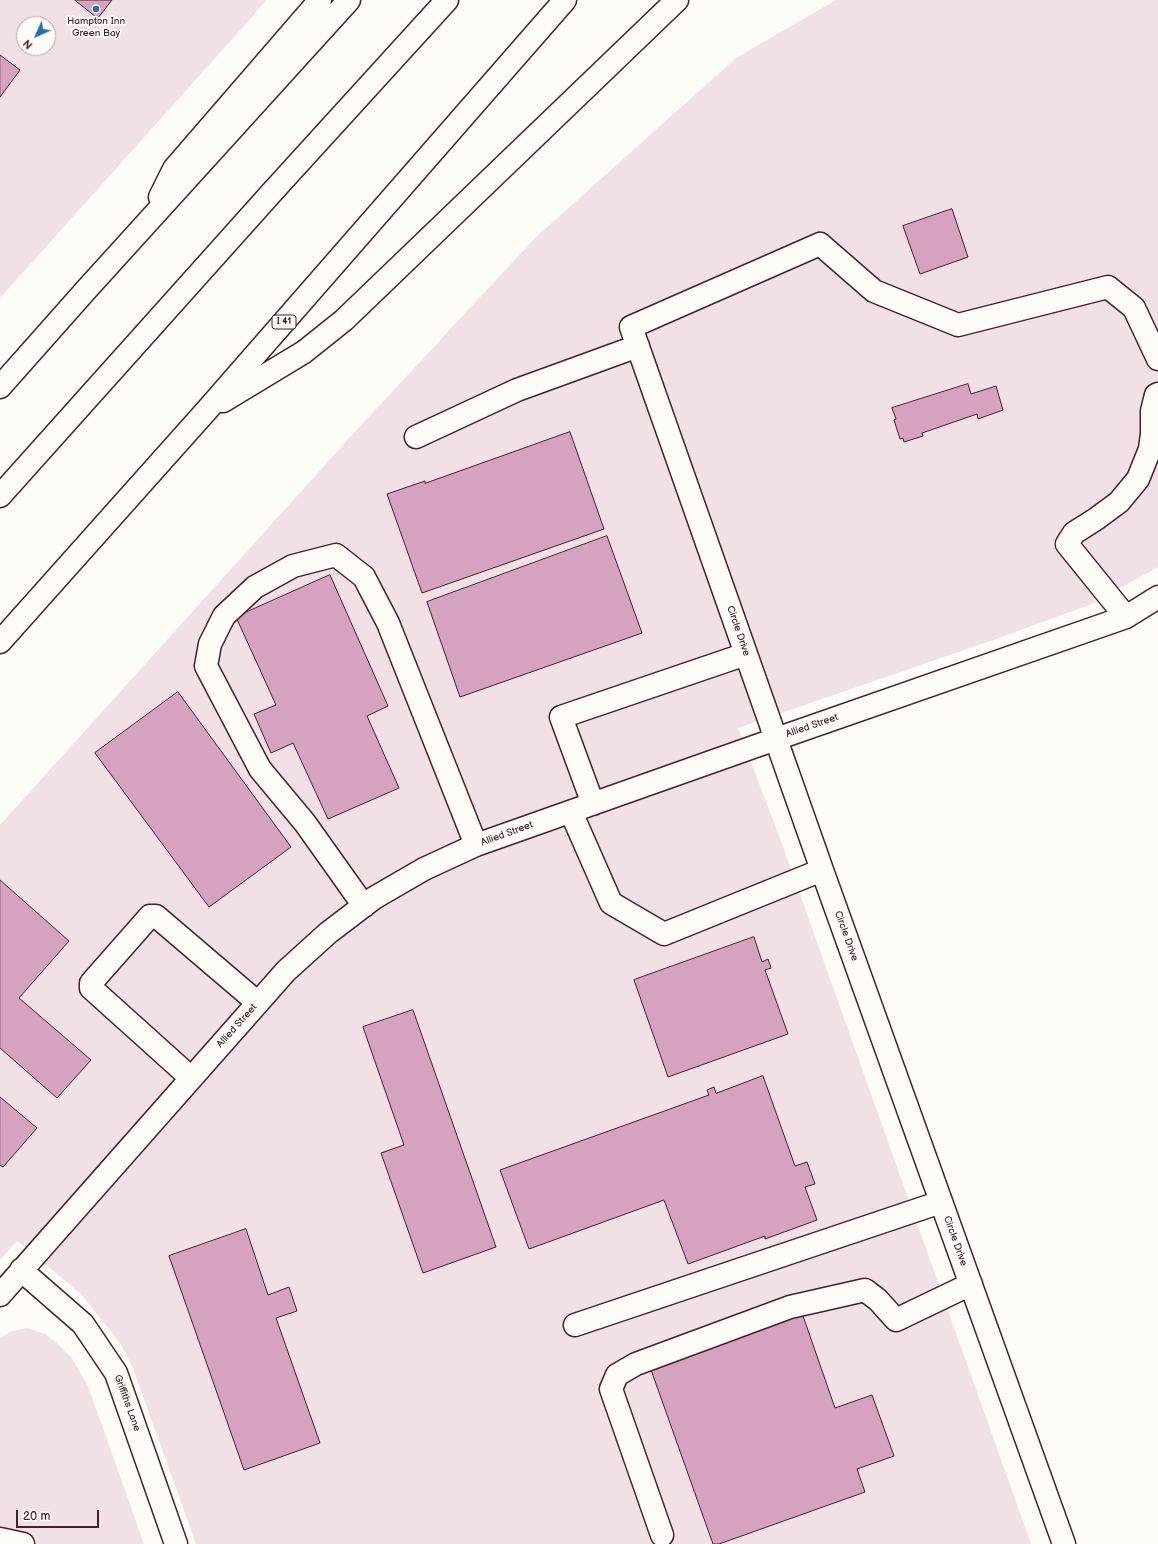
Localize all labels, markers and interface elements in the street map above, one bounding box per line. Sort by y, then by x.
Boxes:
marker: Hampton Inn Green Bay [91,4,101,14]
place label: Hampton Inn Green Bay [67,15,125,38]
north arrow [16,16,56,56]
text: N [20,37,35,52]
road number: I 41 [272,315,296,329]
street label: Circle Drive [724,604,752,658]
street label: Allied Street [784,711,840,741]
street label: Allied Street [479,819,535,849]
street label: Circle Drive [831,909,861,963]
street label: Allied Street [214,1002,260,1050]
street label: Circle Drive [940,1214,970,1268]
street label: Griffiths Lane [111,1373,143,1433]
scale bar [18,1502,101,1528]
text: 20 m [23,1509,50,1524]

